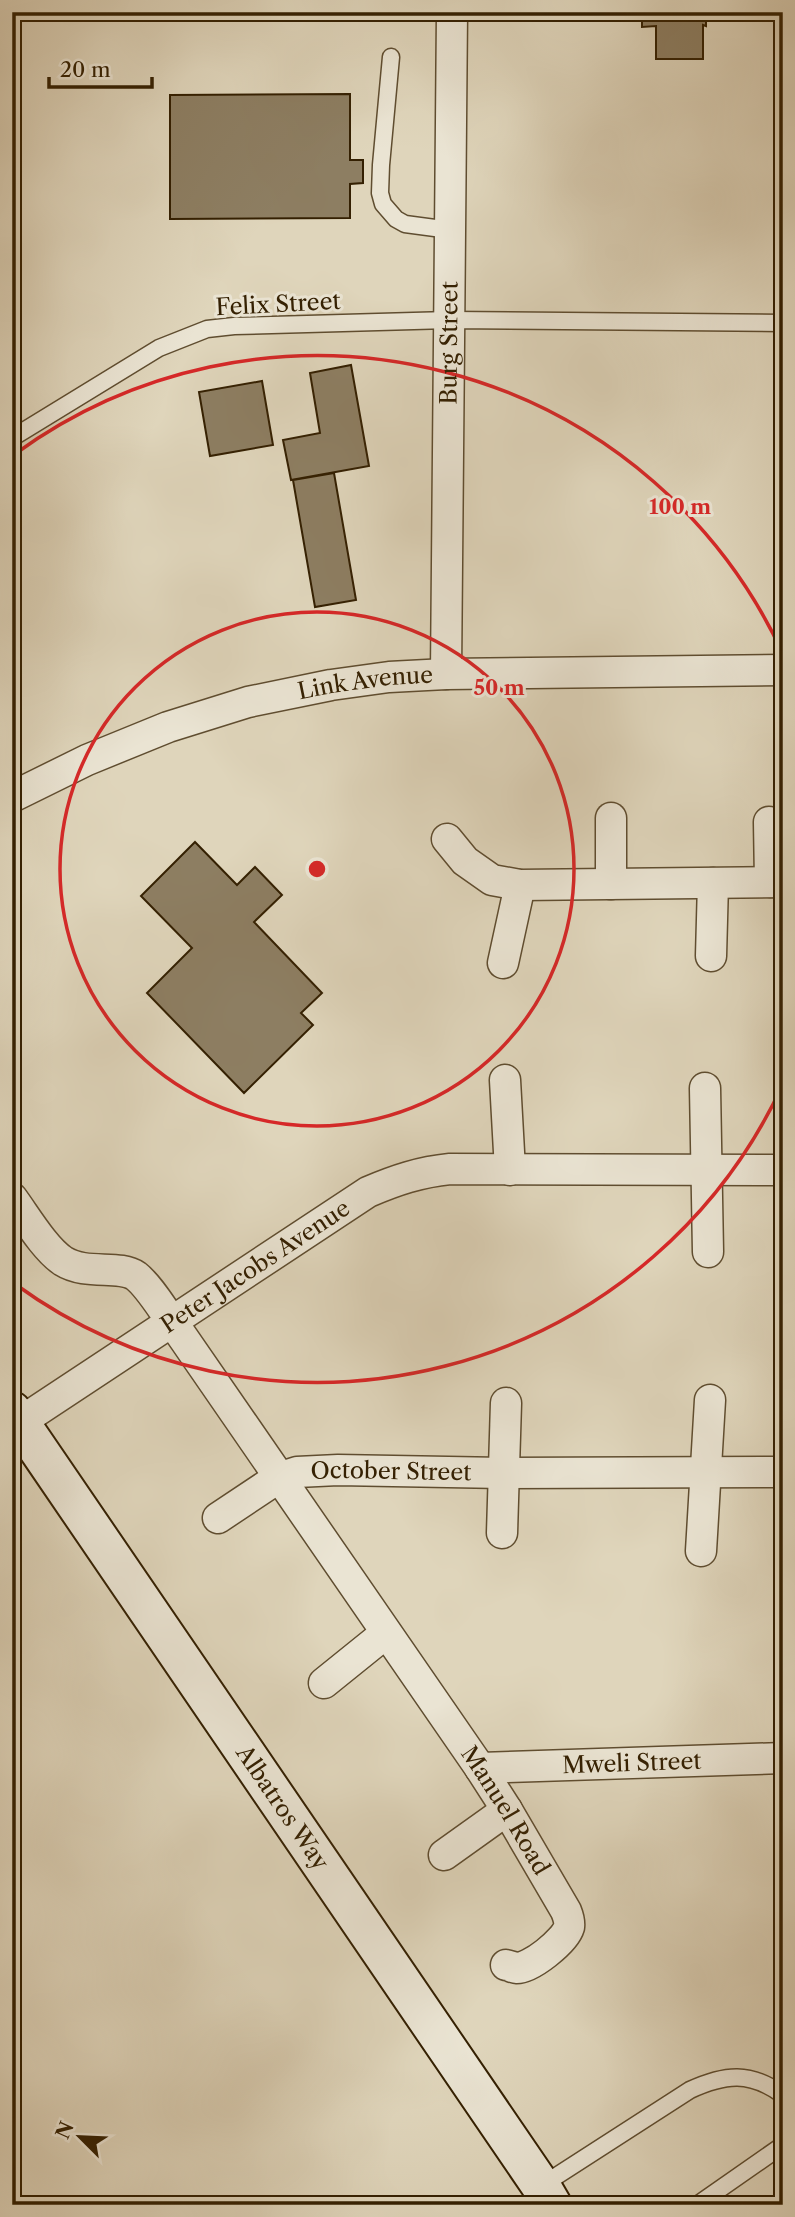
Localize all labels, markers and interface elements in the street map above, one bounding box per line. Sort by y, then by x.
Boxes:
scale bar [49,46,152,90]
text: 20 m [60,57,111,82]
street label: Burg Street [434,281,464,405]
street label: Felix Street [215,287,341,321]
text: 100 m [649,494,711,519]
street label: Link Avenue [295,661,434,705]
text: 50 m [473,675,525,700]
centre of rings [305,857,329,881]
street label: Peter Jacobs Avenue [155,1194,355,1339]
street label: October Street [310,1456,472,1486]
street label: Albatros Way [230,1739,335,1875]
street label: Manuel Road [455,1740,556,1880]
street label: Mweli Street [562,1747,702,1779]
north arrow [46,2102,116,2172]
text: N [51,2118,79,2143]

